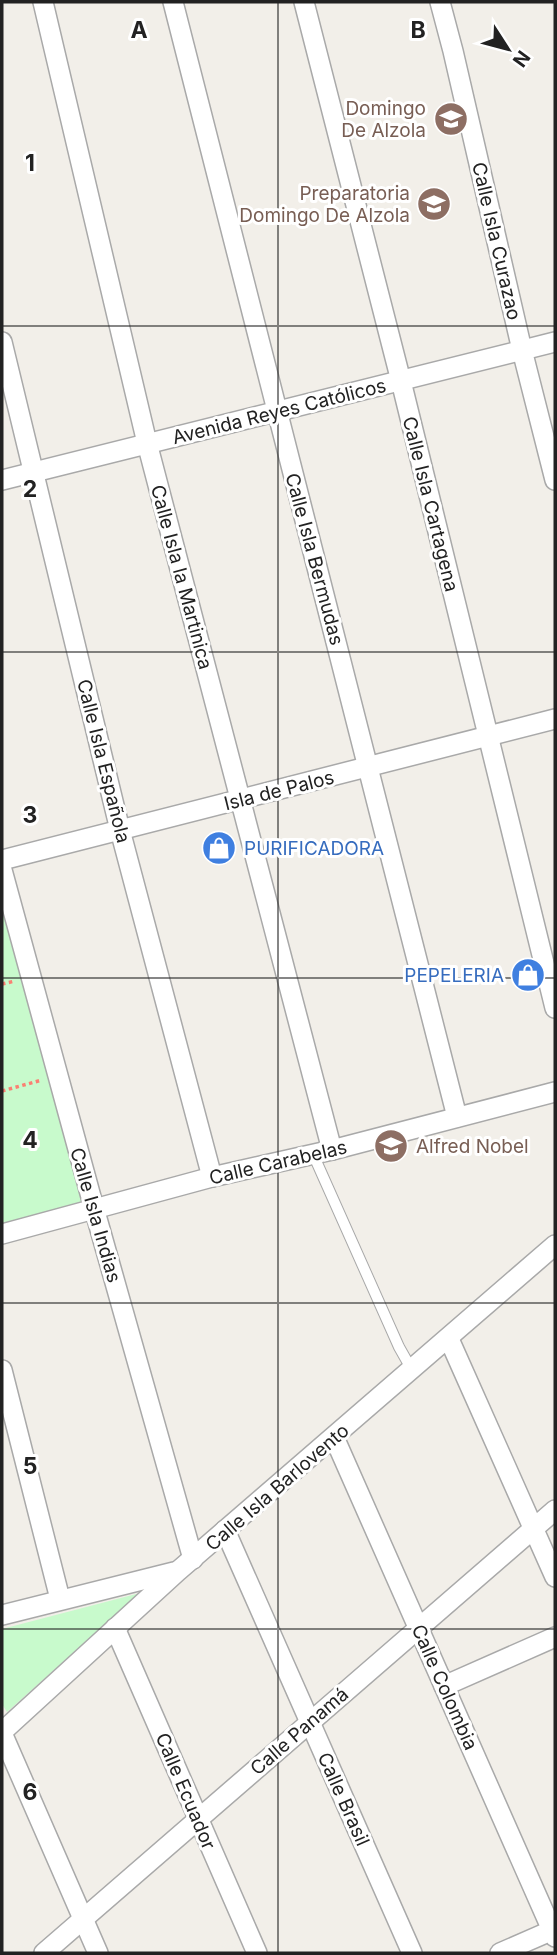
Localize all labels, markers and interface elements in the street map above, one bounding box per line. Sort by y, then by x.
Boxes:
north arrow [473,14,543,84]
text: A [130,16,148,44]
text: B [410,16,426,44]
text: N [508,46,535,71]
place label: Domingo De Alzola [341,97,426,142]
school or university icon: Domingo De Alzola [432,100,470,138]
text: 1 [25,149,35,177]
street label: Calle Isla Curazao [467,160,526,322]
place label: Preparatoria Domingo De Alzola [239,182,410,227]
school or university icon: Preparatoria Domingo De Alzola [415,185,453,223]
street label: Avenida Reyes Católicos [170,374,388,449]
street label: Calle Isla Cartagena [398,414,463,594]
street label: Calle Isla Bermudas [280,471,349,648]
text: 2 [23,475,37,503]
street label: Calle Isla la Martinica [146,482,217,672]
street label: Calle Isla Española [72,677,135,845]
street label: Isla de Palos [222,766,337,815]
text: 3 [23,801,37,829]
shop icon: PURIFICADORA [200,829,238,867]
place label: PURIFICADORA [244,837,384,860]
shop icon: PEPELERIA [509,956,547,994]
place label: PEPELERIA [404,964,504,987]
text: 4 [22,1126,38,1154]
school or university icon: Alfred Nobel [372,1127,410,1165]
street label: Calle Carabelas [207,1135,349,1190]
place label: Alfred Nobel [416,1135,529,1158]
street label: Calle Isla Indias [65,1145,126,1285]
street label: Calle Isla Barlovento [201,1419,354,1556]
text: 5 [23,1452,37,1480]
street label: Calle Colombia [407,1621,483,1754]
street label: Calle Panamá [246,1683,353,1780]
street label: Calle Ecuador [151,1729,220,1853]
street label: Calle Brasil [313,1749,374,1849]
text: 6 [23,1778,37,1806]

